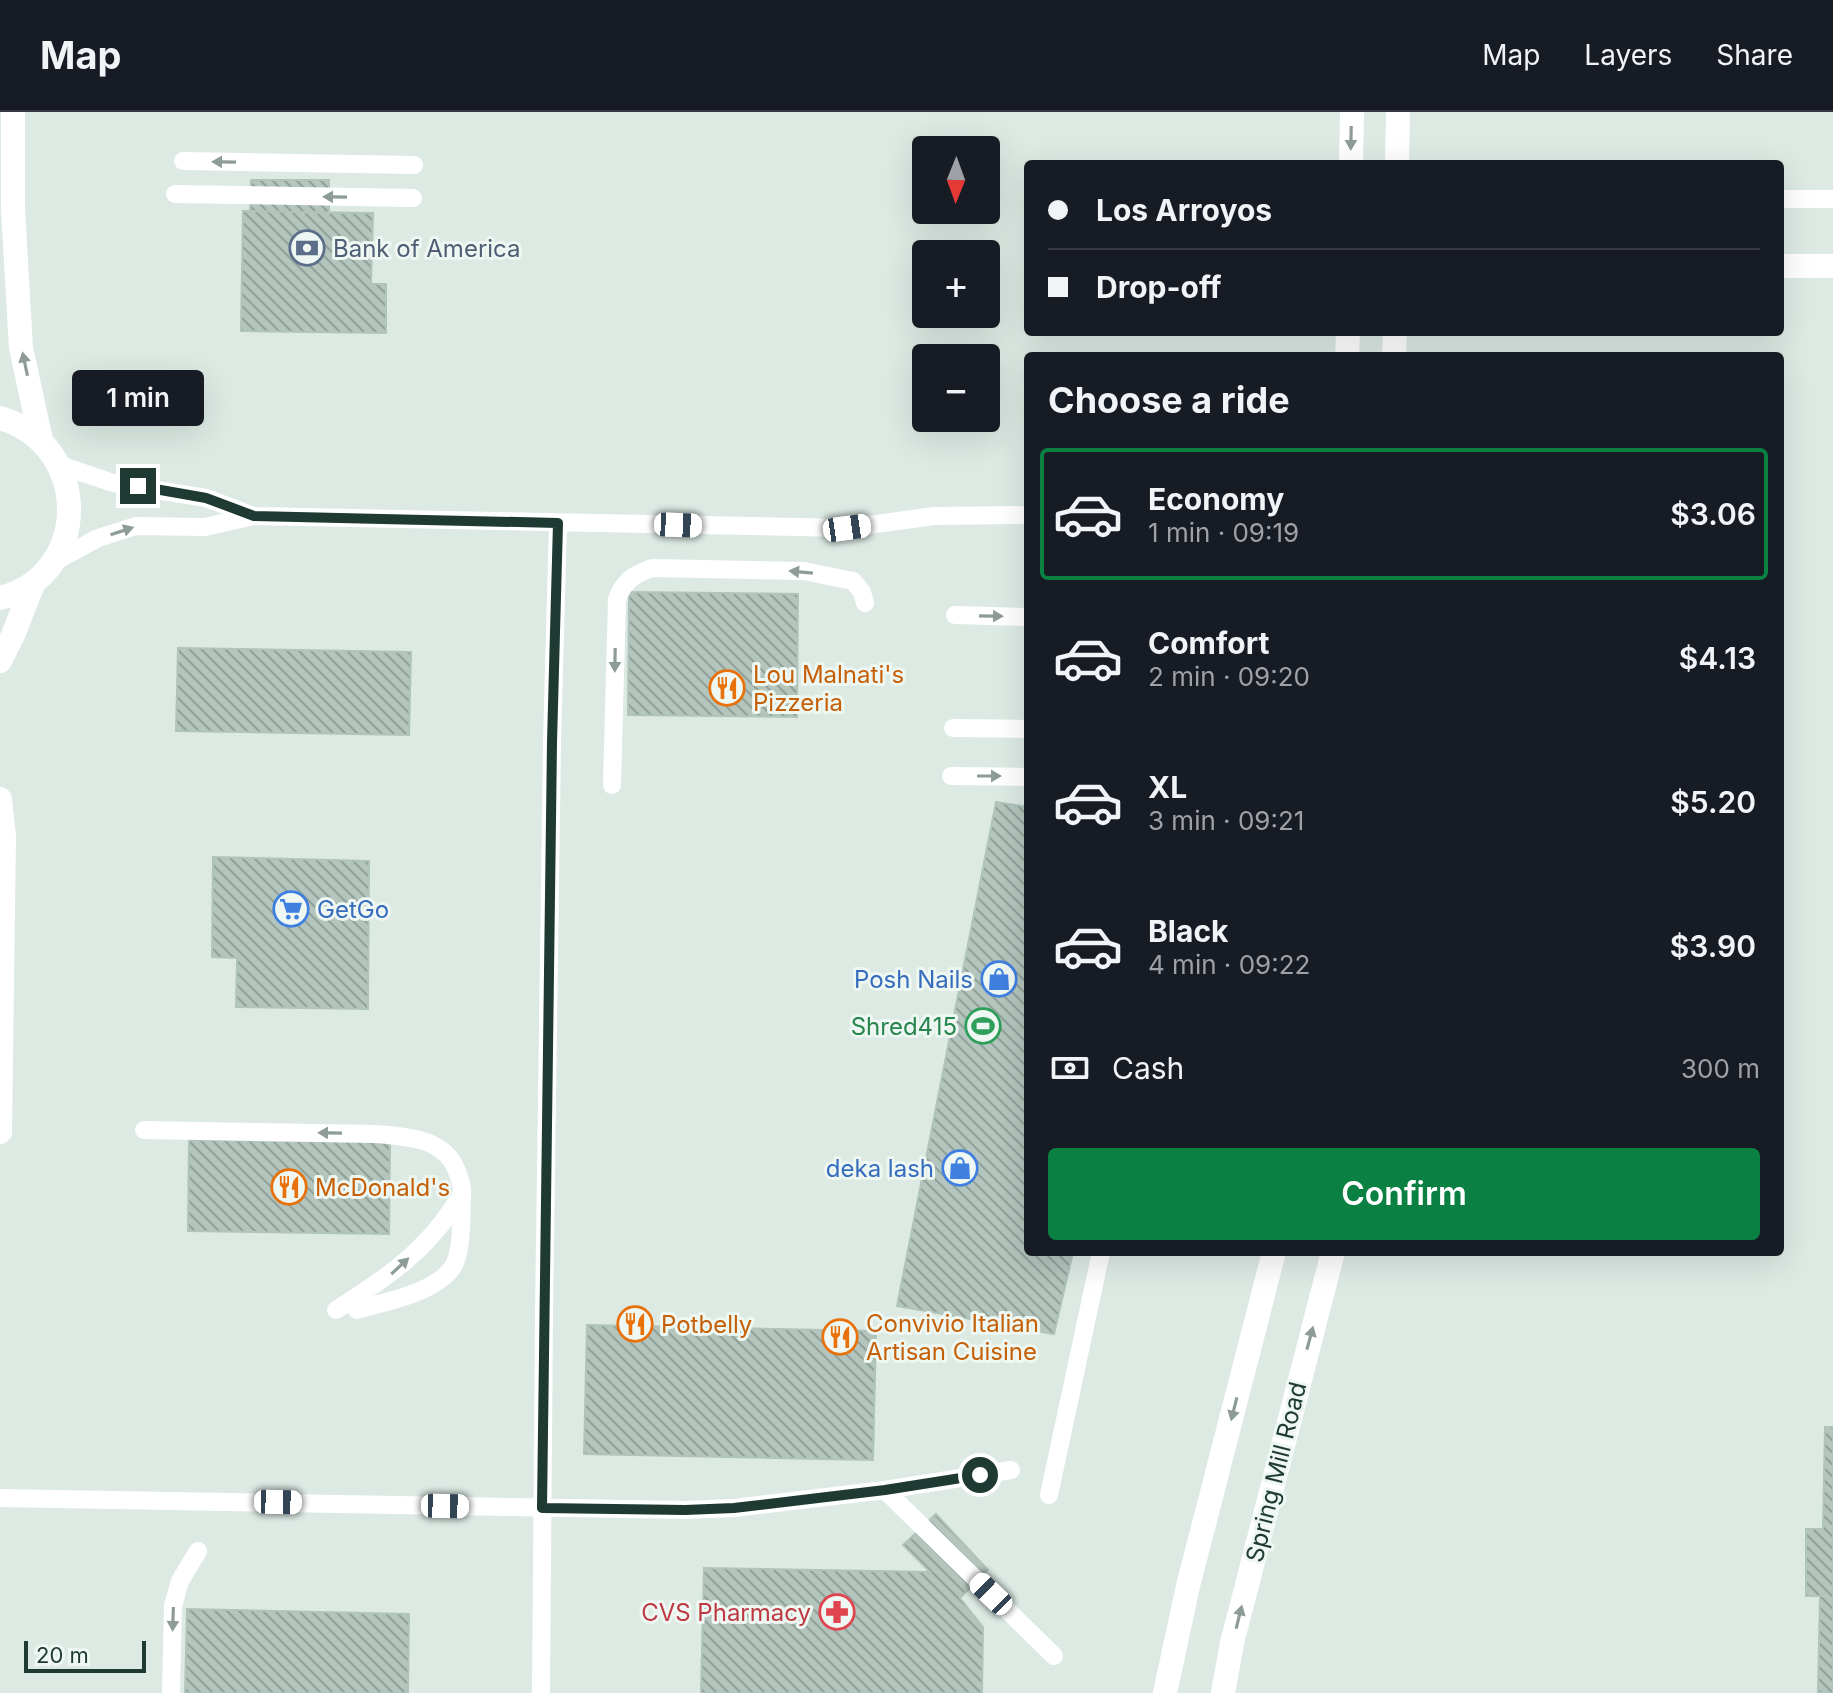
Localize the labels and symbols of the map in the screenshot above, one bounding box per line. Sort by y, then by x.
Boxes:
one-way arrow [1345,126,1357,151]
north arrow [912,136,1000,224]
one-way arrow [211,156,236,168]
one-way arrow [322,191,347,203]
bank icon: Bank of America [288,229,326,267]
place label: Bank of America [333,234,521,263]
one-way arrow [18,351,31,376]
callout: 1 min [72,370,204,426]
route end [120,468,156,504]
car [654,512,702,538]
car [822,513,872,543]
one-way arrow [111,524,135,536]
one-way arrow [789,565,814,578]
one-way arrow [979,610,1004,622]
one-way arrow [609,648,622,673]
place label: Lou Malnati's Pizzeria [753,660,904,717]
restaurant icon: Lou Malnati's Pizzeria [708,669,746,707]
one-way arrow [977,770,1002,783]
supermarket icon: GetGo [272,890,310,928]
place label: GetGo [317,895,389,924]
shop icon: Posh Nails [980,960,1018,998]
place label: Posh Nails [854,965,973,994]
sports icon: Shred415 [964,1007,1002,1045]
place label: Shred415 [851,1012,957,1041]
one-way arrow [317,1127,342,1139]
shop icon: deka lash [941,1149,979,1187]
place label: deka lash [826,1154,934,1183]
restaurant icon: McDonald's [270,1168,308,1206]
place label: McDonald's [315,1173,450,1202]
one-way arrow [390,1257,409,1275]
restaurant icon: Potbelly [616,1305,654,1343]
place label: Convivio Italian Artisan Cuisine [866,1309,1039,1366]
place label: Potbelly [661,1310,752,1339]
restaurant icon: Convivio Italian Artisan Cuisine [821,1318,859,1356]
one-way arrow [1305,1325,1317,1350]
street label: Spring Mill Road [1240,1379,1312,1565]
one-way arrow [1227,1396,1239,1421]
route start [962,1457,998,1493]
car [254,1490,302,1514]
car [421,1494,469,1518]
car [965,1569,1017,1619]
pharmacy icon: CVS Pharmacy [818,1593,856,1631]
place label: CVS Pharmacy [641,1598,811,1627]
one-way arrow [1233,1604,1245,1629]
one-way arrow [166,1607,179,1632]
scale bar [24,1637,146,1673]

